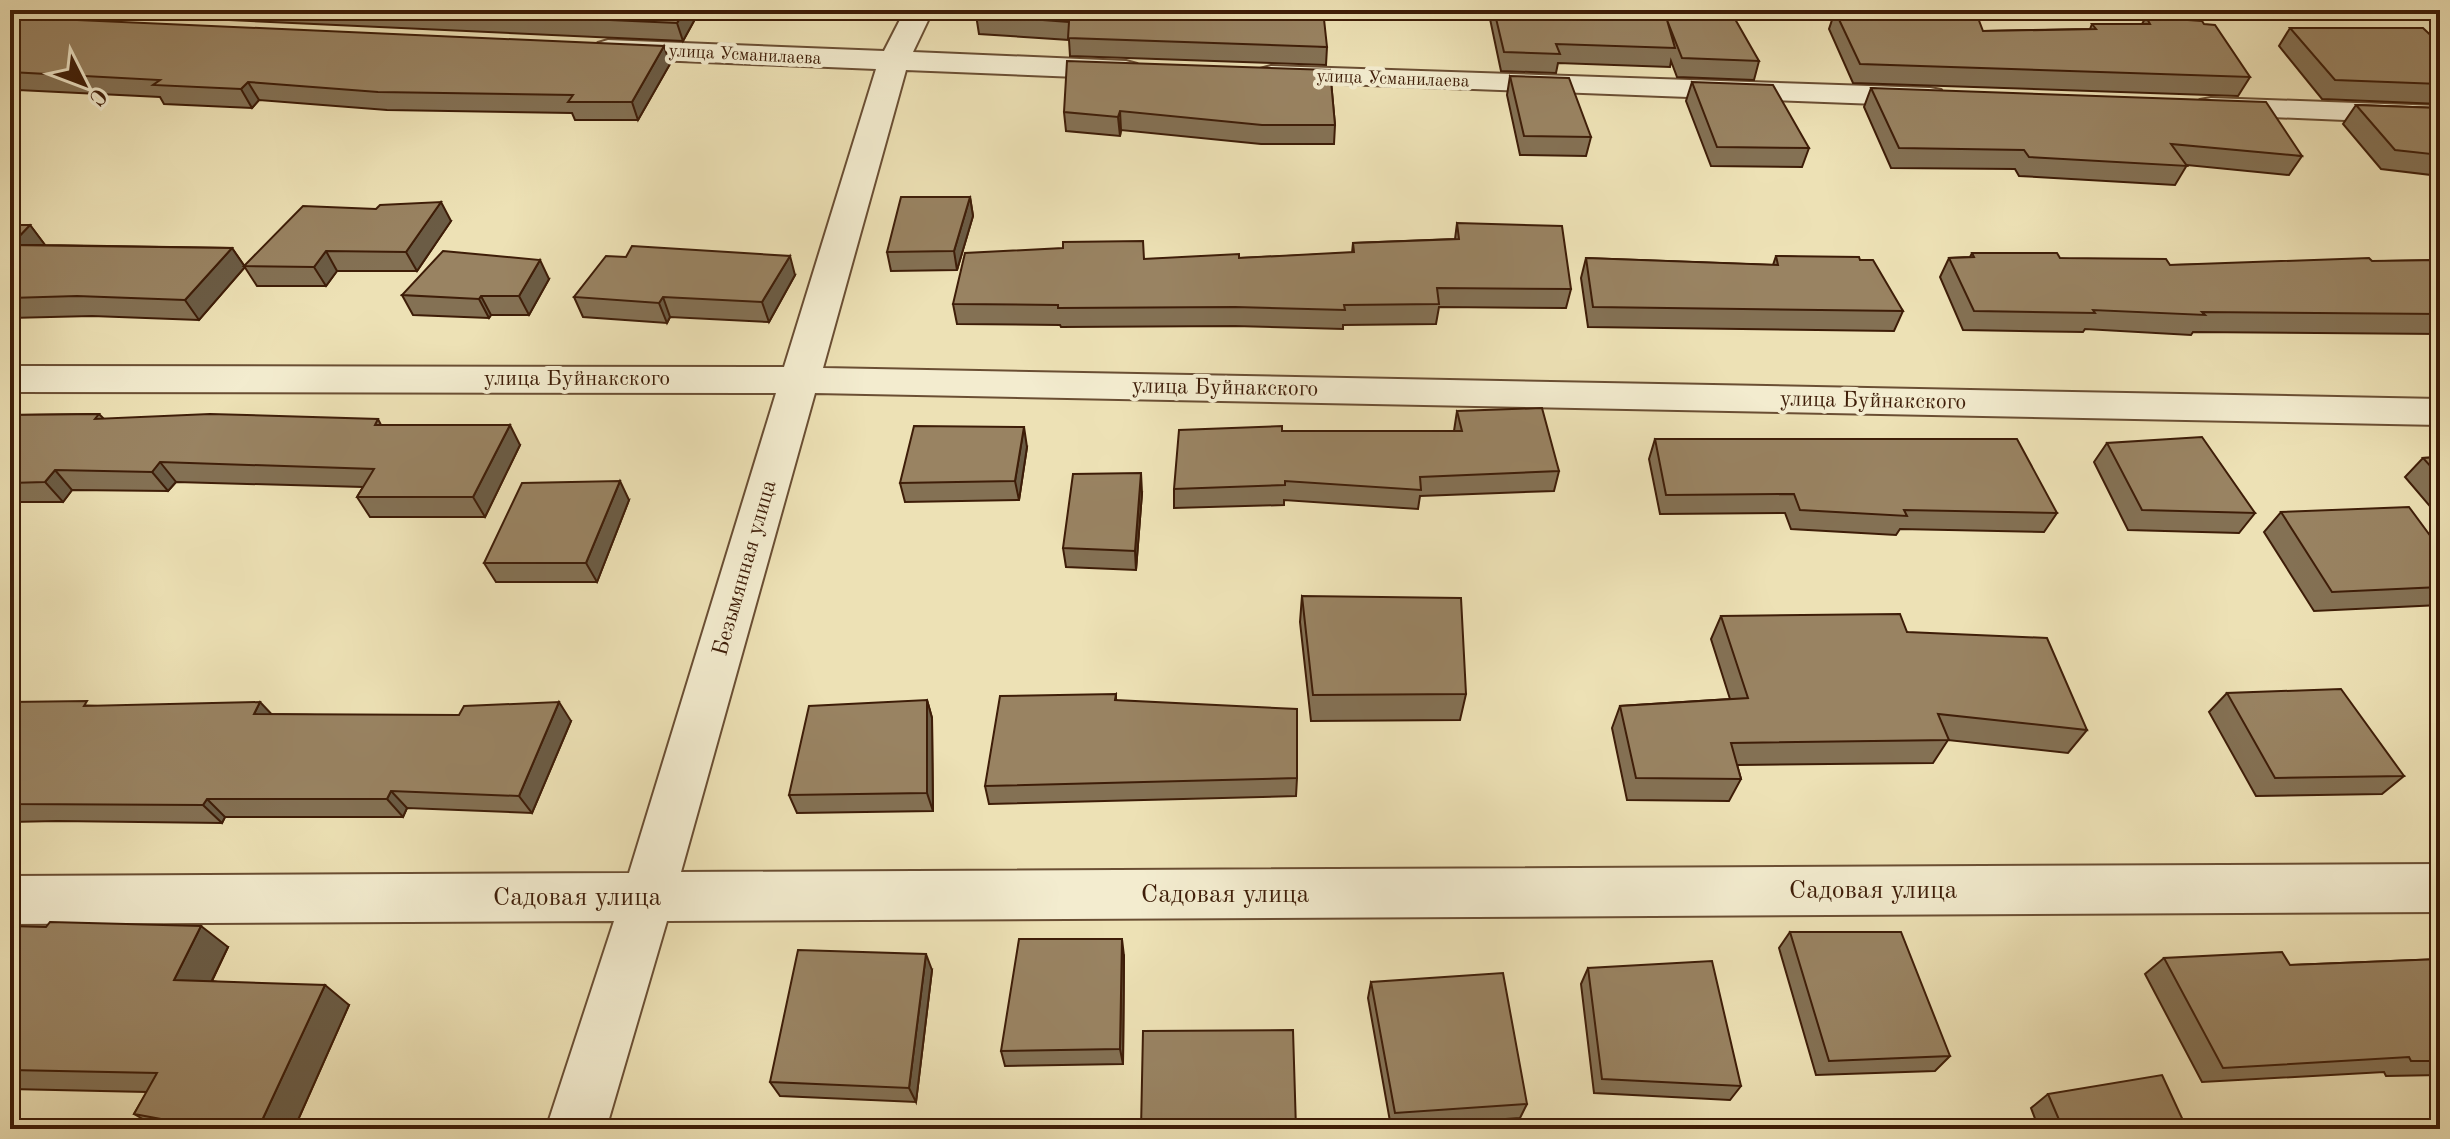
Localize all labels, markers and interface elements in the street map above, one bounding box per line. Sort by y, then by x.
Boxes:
street label: улица Усманилаева [668,42,822,68]
north arrow [44,44,124,124]
street label: улица Усманилаева [1316,67,1470,91]
text: С [84,83,110,109]
street label: улица Буйнакского [484,368,670,390]
street label: улица Буйнакского [1132,375,1318,401]
street label: улица Буйнакского [1780,388,1966,414]
street label: Безымянная улица [709,478,781,658]
street label: Садовая улица [1789,878,1957,904]
street label: Садовая улица [1141,882,1309,908]
street label: Садовая улица [493,885,661,911]

